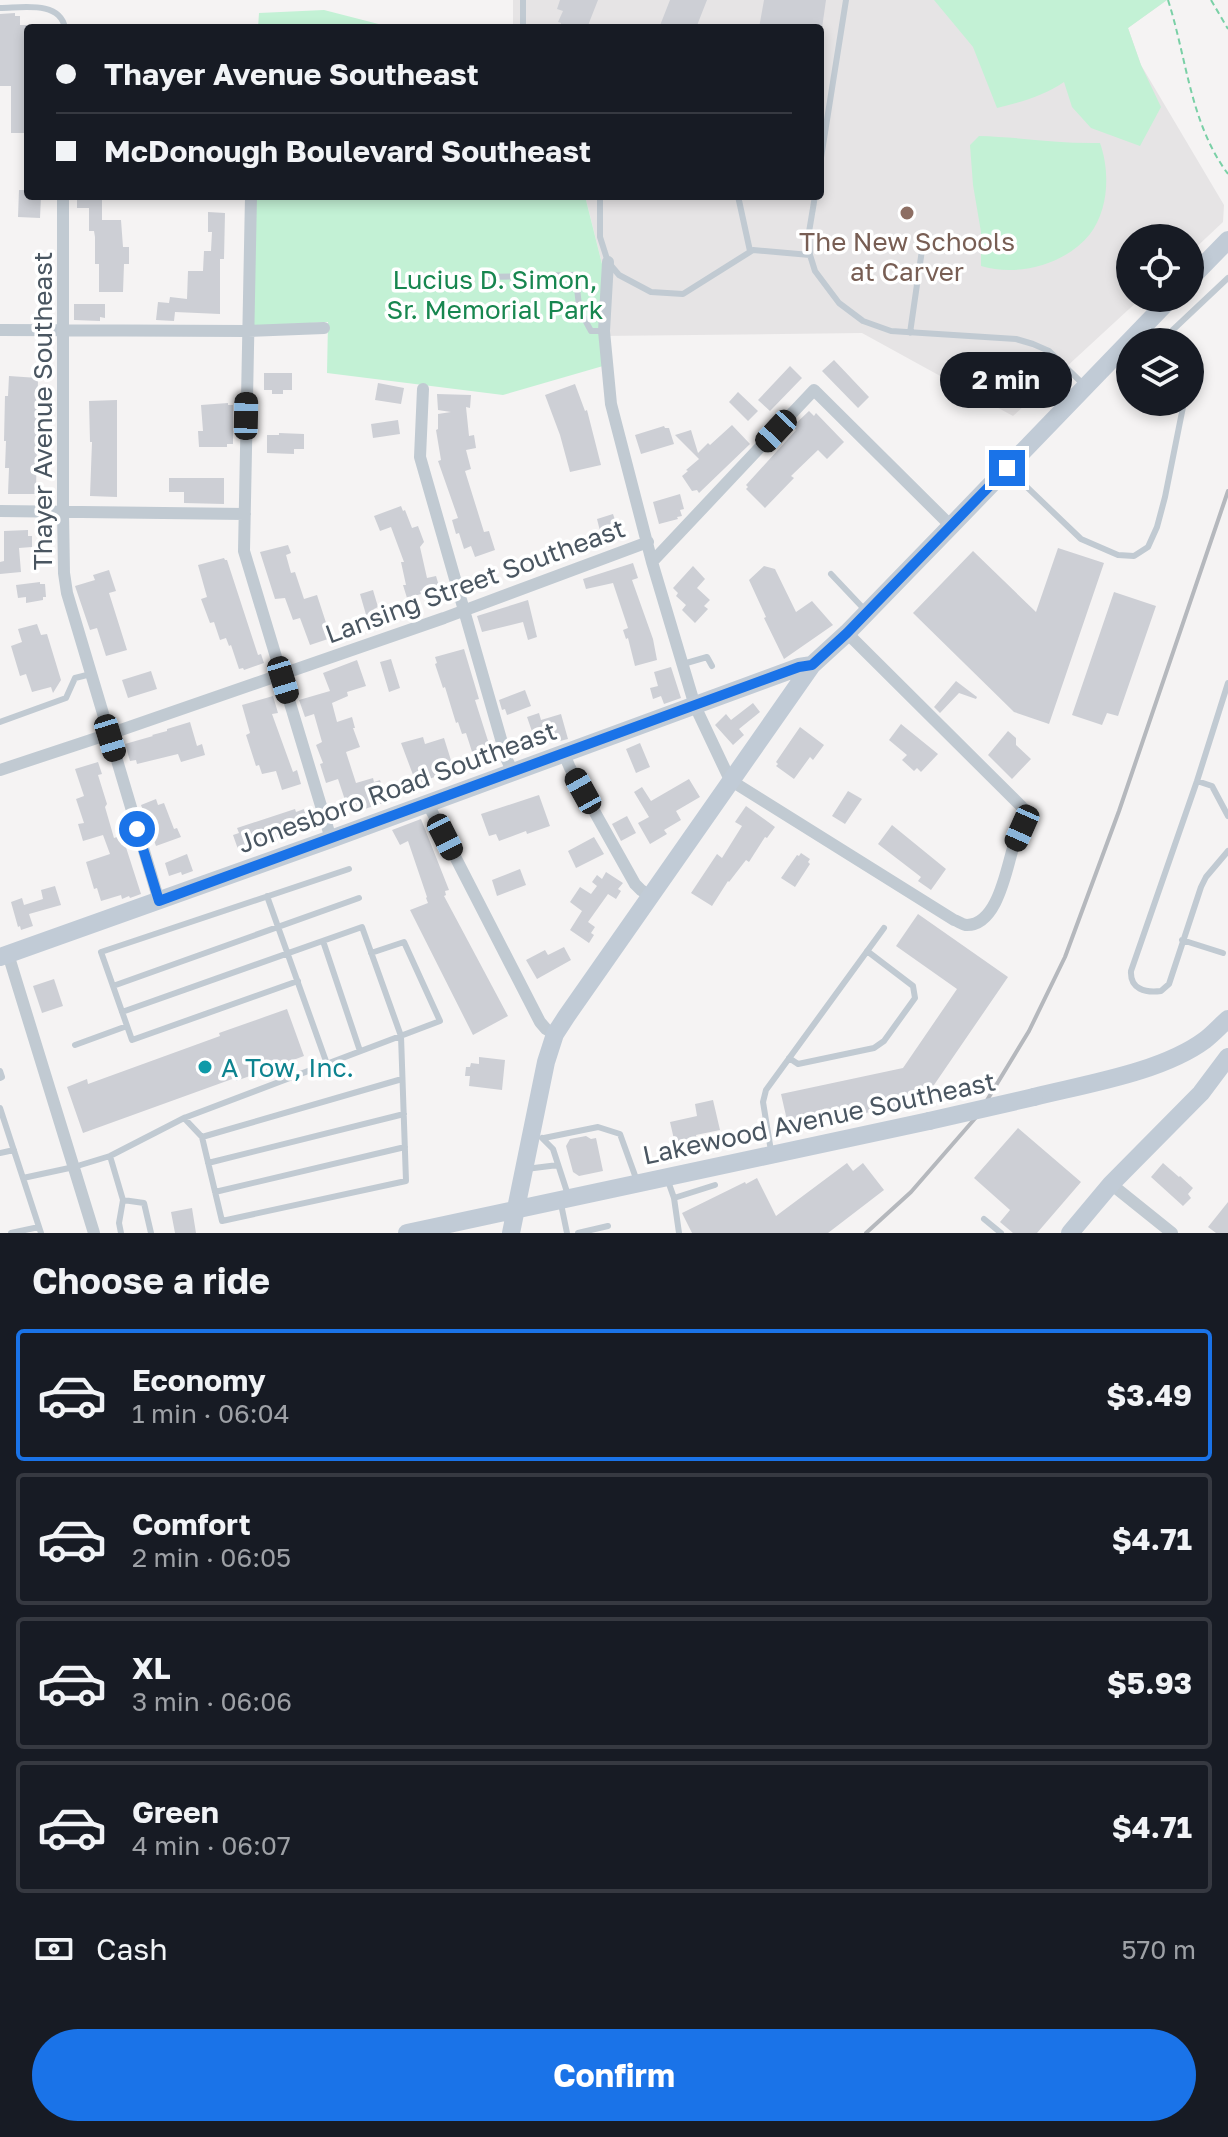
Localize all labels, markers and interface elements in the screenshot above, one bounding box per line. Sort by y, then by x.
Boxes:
text: Thayer Avenue Southeast [104,56,479,92]
text: McDonough Boulevard Southeast [104,133,591,169]
marker: The New Schools at Carver [898,204,916,222]
map controls [1116,224,1204,416]
button: locate [1116,224,1204,312]
place label: The New Schools at Carver [799,226,1015,287]
street label: Thayer Avenue Southeast [27,252,58,570]
park label: Lucius D. Simon, Sr. Memorial Park [387,264,604,325]
button: layers [1116,328,1204,416]
callout: 2 min [941,352,1073,408]
text: 2 min [972,364,1040,395]
car [234,392,258,440]
car [751,405,801,457]
route end [989,450,1025,486]
street label: Lansing Street Southeast [321,512,629,650]
car [265,654,301,706]
car [92,712,128,764]
street label: Jonesboro Road Southeast [233,715,561,859]
car [561,764,605,818]
car [1001,801,1043,855]
car [423,810,467,864]
route start [119,811,155,847]
place label: A Tow, Inc. [221,1052,354,1083]
marker: A Tow, Inc. [196,1058,214,1076]
street label: Lakewood Avenue Southeast [640,1065,998,1171]
text: Choose a ride [32,1259,270,1302]
icon: car [36,1359,108,1431]
text: Economy [132,1362,266,1398]
text: $3.49 [1106,1377,1192,1413]
text: 1 min · 06:04 [132,1398,290,1429]
icon: car [36,1503,108,1575]
text: Comfort [132,1506,251,1542]
text: $4.71 [1112,1521,1192,1557]
text: 2 min · 06:05 [132,1542,291,1573]
icon: car [36,1647,108,1719]
text: XL [132,1650,171,1686]
text: $5.93 [1107,1665,1192,1701]
text: 3 min · 06:06 [132,1686,292,1717]
icon: car [36,1791,108,1863]
text: Green [132,1794,219,1830]
text: $4.71 [1112,1809,1192,1845]
text: 4 min · 06:07 [132,1830,291,1861]
icon: cash [32,1927,76,1971]
text: Cash [96,1931,168,1967]
text: 570 m [1122,1934,1196,1965]
button: Confirm [32,2029,1196,2121]

